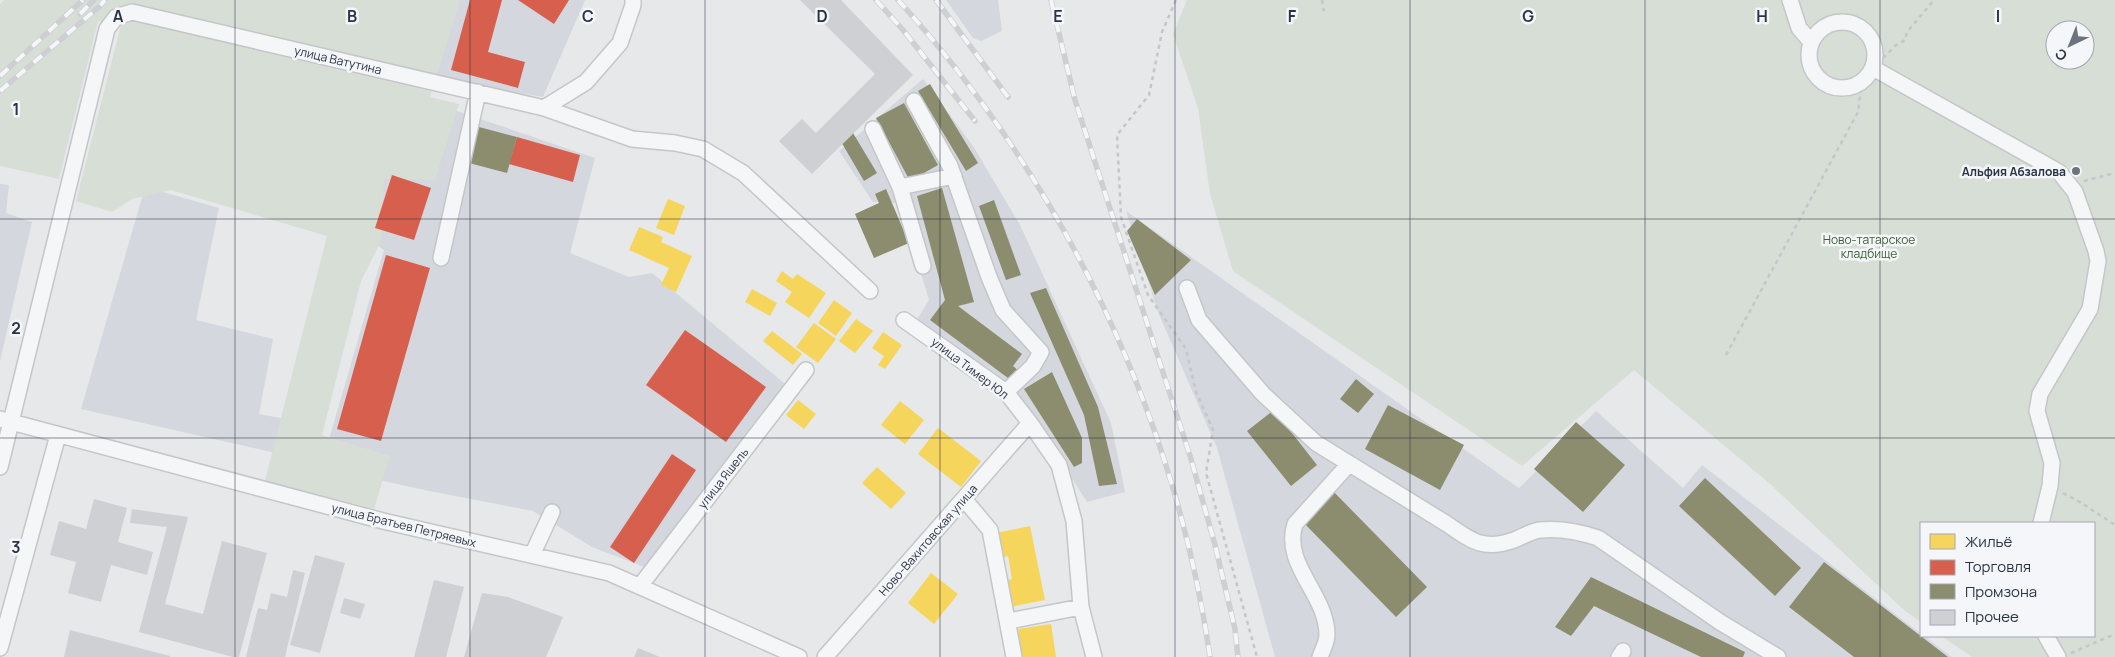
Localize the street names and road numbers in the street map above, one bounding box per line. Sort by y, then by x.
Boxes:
street label: улица Ватутина [293,42,383,78]
street label: улица Тимер Юл [928,333,1012,403]
street label: улица Яшель [694,444,752,512]
street label: Ново-Вахитовская улица [875,481,981,599]
street label: улица Братьев Петряевых [330,499,479,551]

